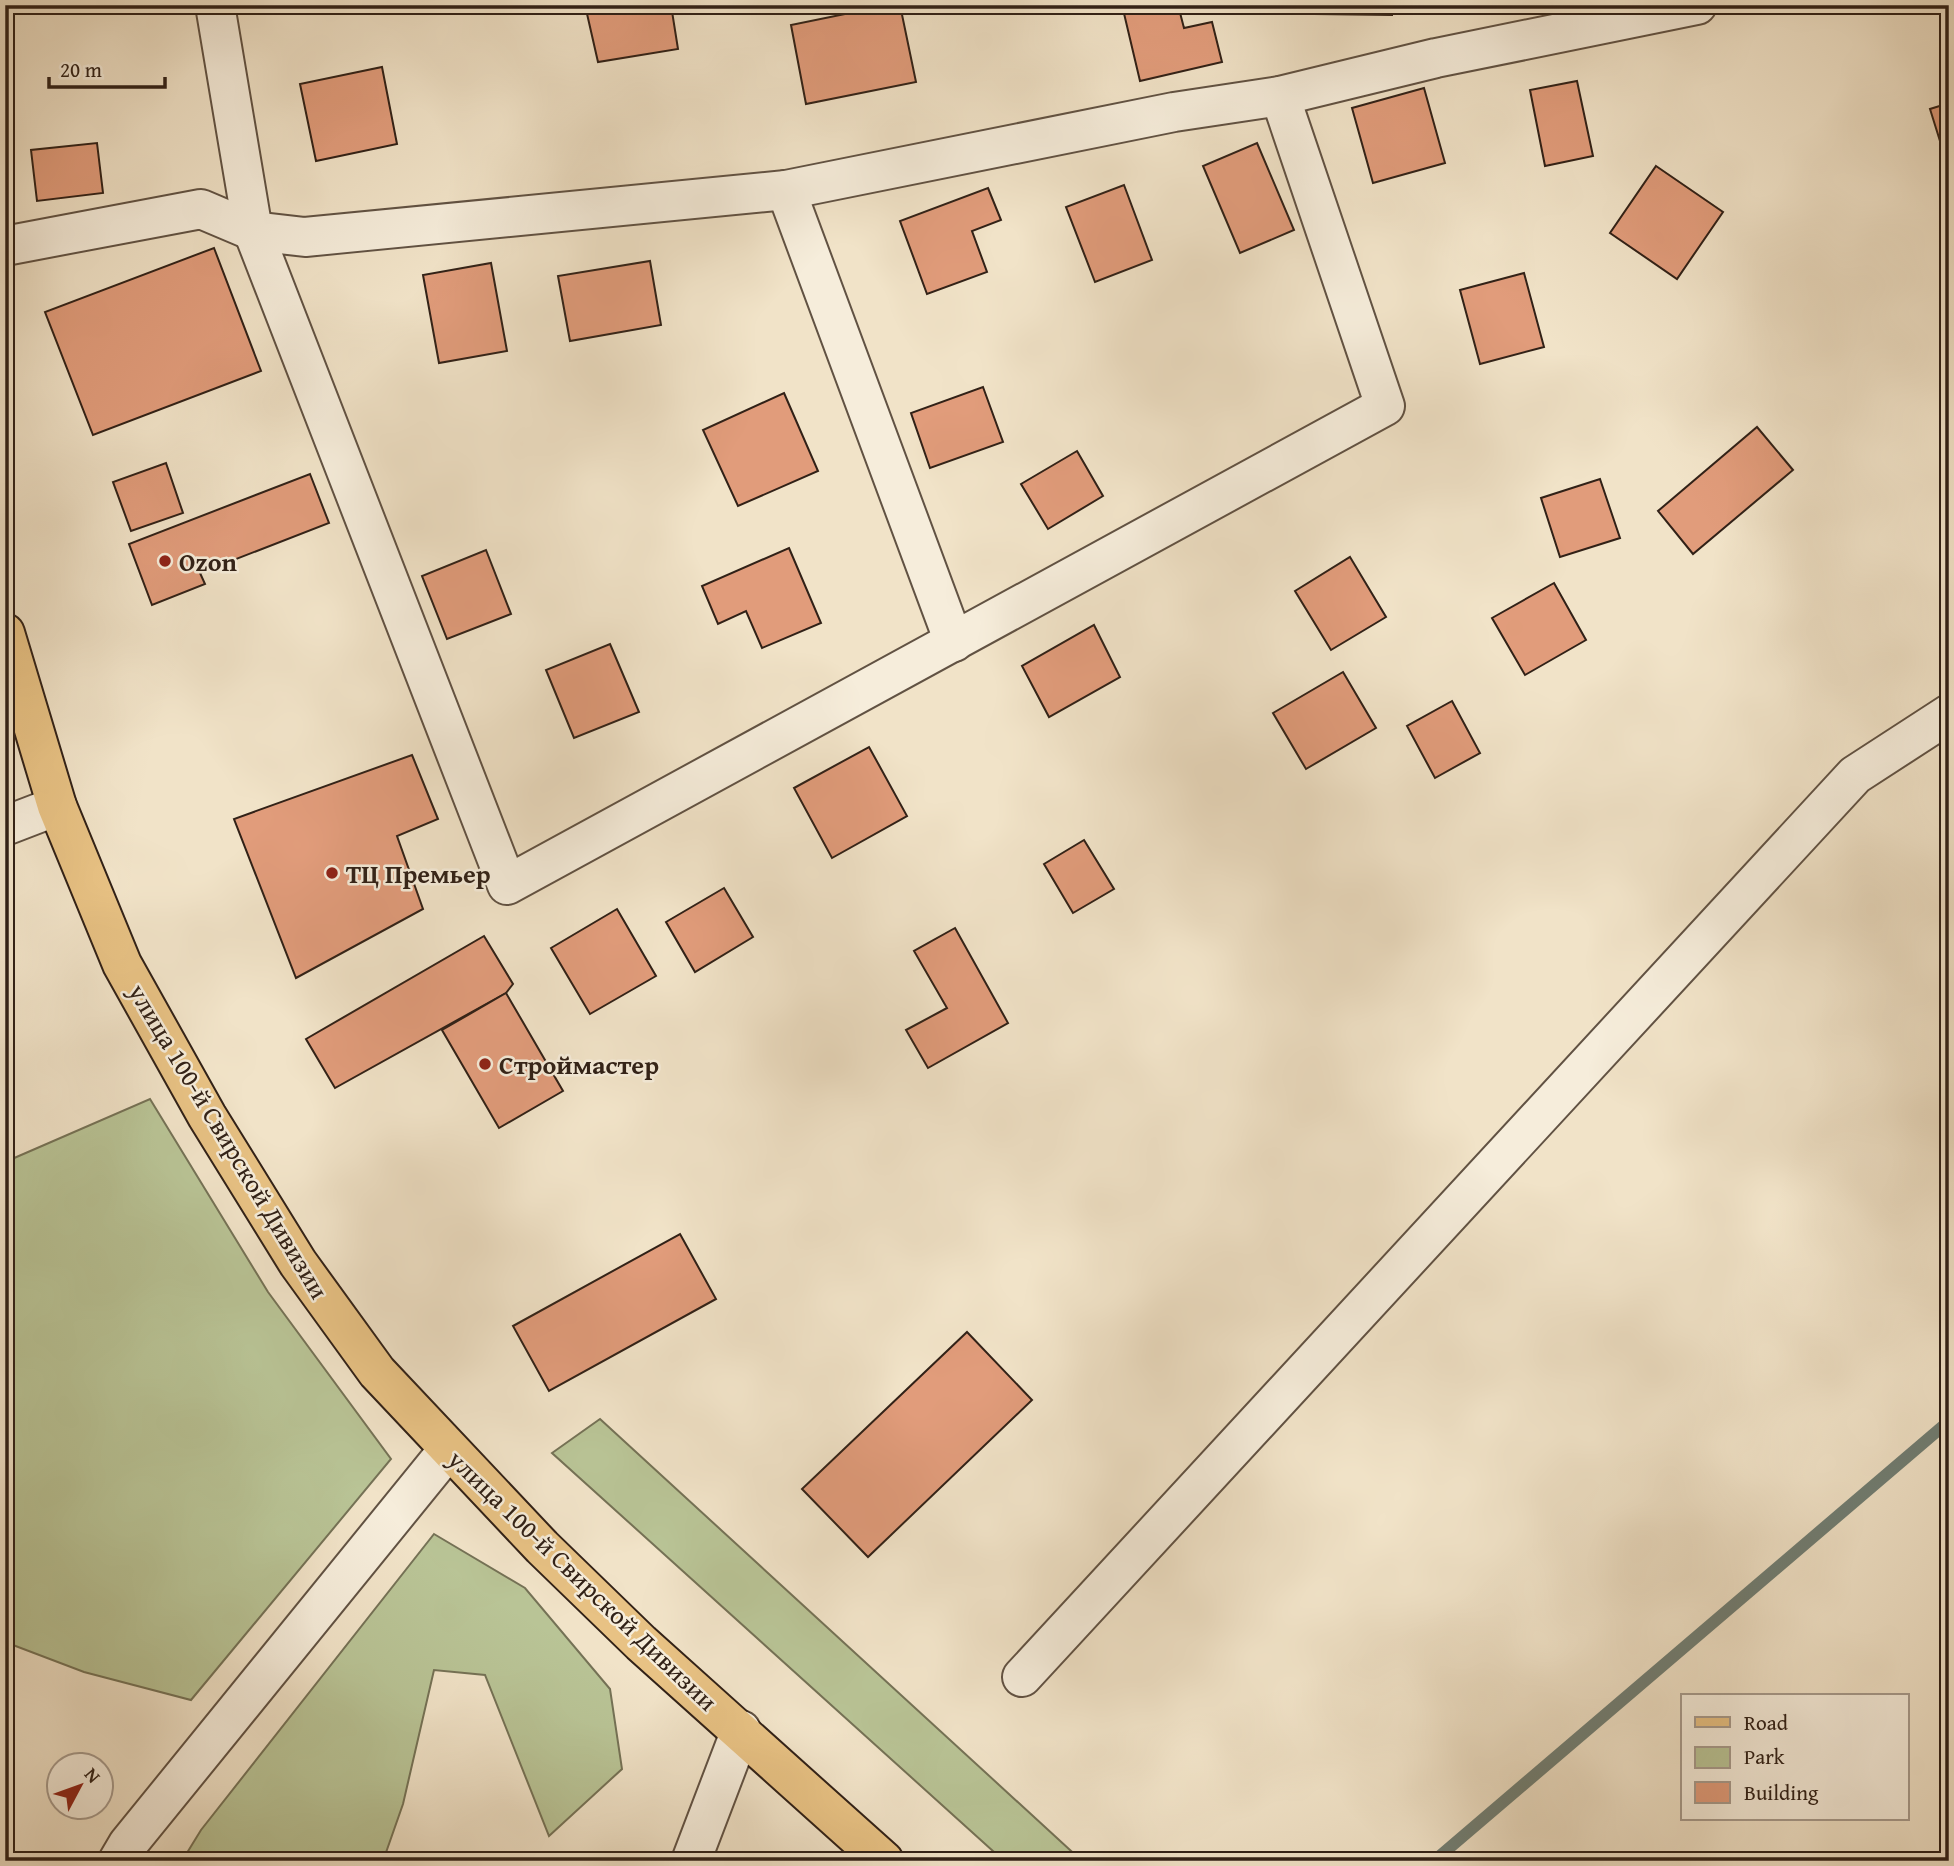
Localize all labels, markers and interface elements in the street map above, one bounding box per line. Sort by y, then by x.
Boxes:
scale bar [49,46,164,90]
text: 20 m [60,54,102,85]
place label: Ozon [179,542,238,581]
marker: Ozon [157,553,173,569]
place label: ТЦ Премьер [346,854,491,893]
marker: ТЦ Премьер [324,865,340,881]
street label: улица 100-й Свирской Дивизии [119,975,339,1306]
place label: Строймастер [499,1045,659,1084]
marker: Строймастер [477,1056,493,1072]
street label: улица 100-й Свирской Дивизии [439,1440,727,1720]
legend [1681,1694,1909,1820]
text: Road [1744,1707,1789,1738]
text: Park [1744,1741,1785,1772]
north arrow [46,1750,116,1820]
text: N [78,1761,108,1789]
text: Building [1744,1777,1819,1808]

